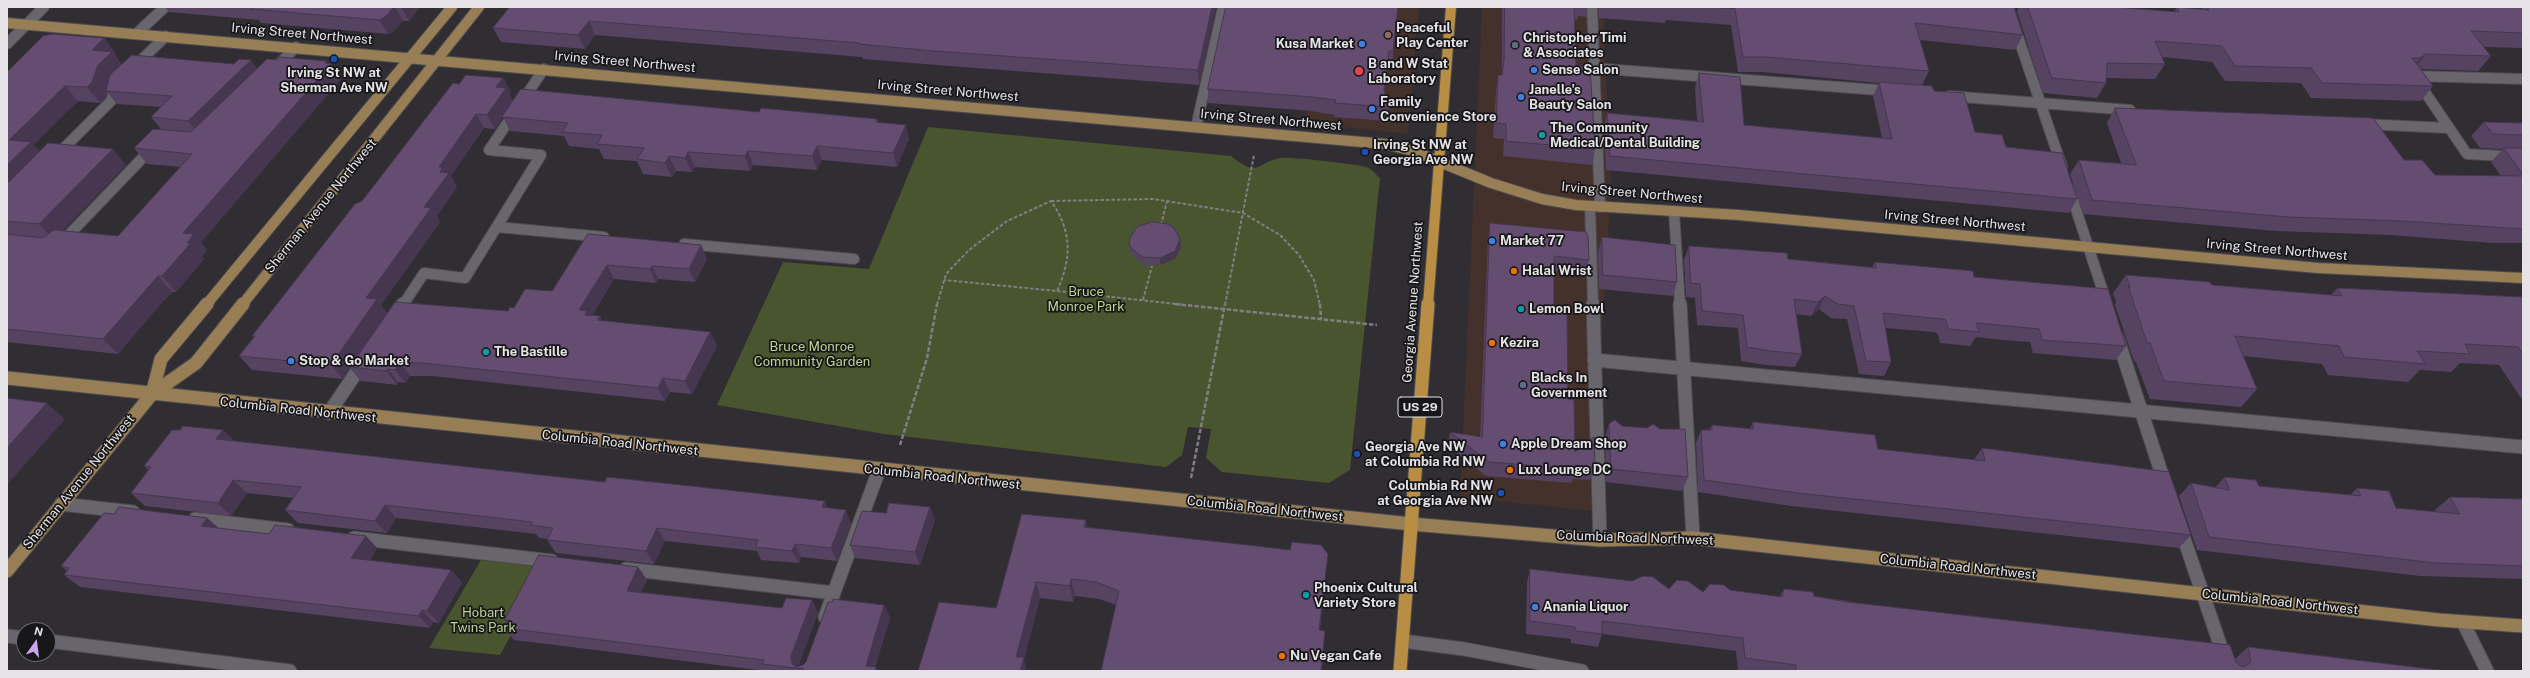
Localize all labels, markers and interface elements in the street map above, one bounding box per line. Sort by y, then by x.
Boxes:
street label: Irving Street Northwest [231,20,373,48]
place label: Peaceful Play Center [1396,20,1468,51]
marker: Peaceful Play Center [1383,30,1393,40]
place label: Christopher Timi & Associates [1523,30,1626,61]
place label: Kusa Market [1276,36,1354,52]
marker: Kusa Market [1357,39,1367,49]
marker: Christopher Timi & Associates [1510,40,1520,50]
street label: Irving Street Northwest [554,48,696,76]
marker: Irving St NW at Sherman Ave NW [329,54,339,64]
place label: B and W Stat Laboratory [1368,56,1448,87]
place label: Sense Salon [1542,62,1619,78]
place label: Irving St NW at Sherman Ave NW [280,65,388,96]
marker: B and W Stat Laboratory [1353,65,1365,77]
marker: Sense Salon [1529,65,1539,75]
street label: Irving Street Northwest [877,77,1019,105]
place label: Janelle's Beauty Salon [1529,82,1612,113]
marker: Janelle's Beauty Salon [1516,92,1526,102]
place label: Family Convenience Store [1380,94,1497,125]
marker: Family Convenience Store [1367,104,1377,114]
street label: Irving Street Northwest [1200,106,1342,134]
place label: The Community Medical/Dental Building [1550,120,1700,151]
marker: The Community Medical/Dental Building [1537,130,1547,140]
street label: Sherman Avenue Northwest [262,136,380,276]
place label: Irving St NW at Georgia Ave NW [1373,137,1473,168]
marker: Irving St NW at Georgia Ave NW [1360,147,1370,157]
street label: Irving Street Northwest [1561,179,1703,207]
street label: Irving Street Northwest [1884,207,2026,235]
street label: Georgia Avenue Northwest [1400,221,1426,383]
place label: Market 77 [1500,233,1564,249]
marker: Market 77 [1487,236,1497,246]
street label: Irving Street Northwest [2206,236,2348,264]
place label: Halal Wrist [1522,263,1592,279]
marker: Halal Wrist [1509,266,1519,276]
park label: Bruce Monroe Park [1048,284,1124,315]
place label: Lemon Bowl [1529,301,1604,317]
marker: Lemon Bowl [1516,304,1526,314]
place label: Kezira [1500,335,1539,351]
marker: Kezira [1487,338,1497,348]
park label: Bruce Monroe Community Garden [754,339,870,370]
place label: The Bastille [494,344,568,360]
marker: The Bastille [481,347,491,357]
place label: Stop & Go Market [299,353,409,369]
marker: Stop & Go Market [286,356,296,366]
place label: Blacks In Government [1531,370,1607,401]
marker: Blacks In Government [1518,380,1528,390]
street label: Columbia Road Northwest [219,394,377,426]
road number: US 29 [1398,397,1442,417]
street label: Sherman Avenue Northwest [20,412,138,552]
street label: Columbia Road Northwest [541,427,699,459]
place label: Apple Dream Shop [1511,436,1627,452]
place label: Georgia Ave NW at Columbia Rd NW [1365,439,1485,470]
marker: Apple Dream Shop [1498,439,1508,449]
marker: Georgia Ave NW at Columbia Rd NW [1352,449,1362,459]
street label: Columbia Road Northwest [863,461,1021,493]
place label: Lux Lounge DC [1518,462,1611,478]
marker: Lux Lounge DC [1505,465,1515,475]
place label: Columbia Rd NW at Georgia Ave NW [1377,478,1493,509]
marker: Columbia Rd NW at Georgia Ave NW [1496,488,1506,498]
street label: Columbia Road Northwest [1186,493,1344,525]
street label: Columbia Road Northwest [1556,527,1714,549]
street label: Columbia Road Northwest [1879,551,2037,583]
place label: Phoenix Cultural Variety Store [1314,580,1418,611]
street label: Columbia Road Northwest [2201,586,2359,618]
marker: Phoenix Cultural Variety Store [1301,590,1311,600]
place label: Anania Liquor [1543,599,1628,615]
marker: Anania Liquor [1530,602,1540,612]
park label: Hobart Twins Park [450,605,516,636]
north arrow [16,622,56,662]
text: N [33,624,44,638]
place label: Nu Vegan Cafe [1290,648,1382,664]
marker: Nu Vegan Cafe [1277,651,1287,661]

